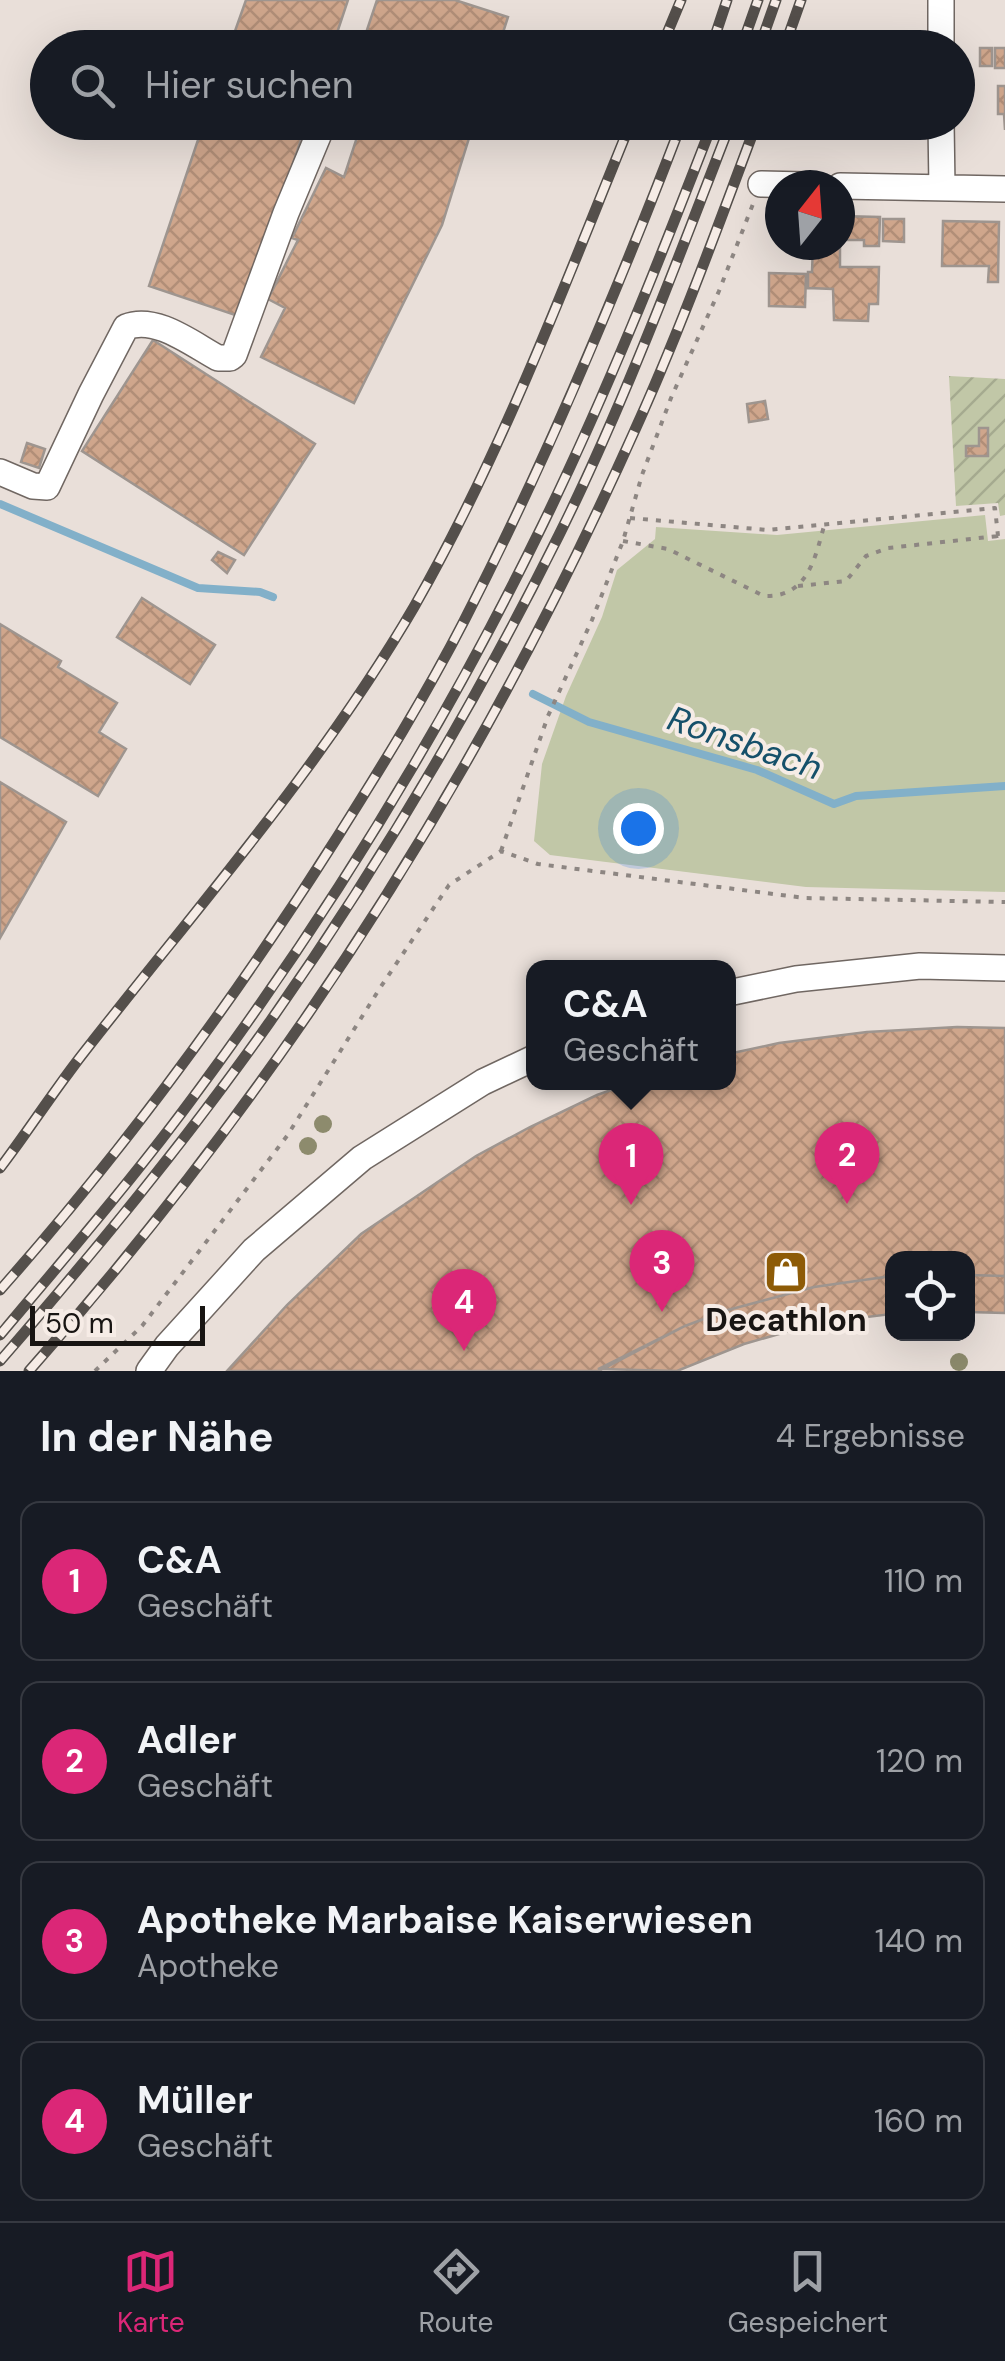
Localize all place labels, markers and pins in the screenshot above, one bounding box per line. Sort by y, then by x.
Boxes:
pin: 1 [598,1122,664,1205]
pin: 2 [814,1122,880,1204]
pin: 3 [630,1230,694,1312]
shop icon: Decathlon [763,1249,809,1295]
pin: 4 [432,1268,496,1351]
place label: Decathlon [705,1299,867,1341]

